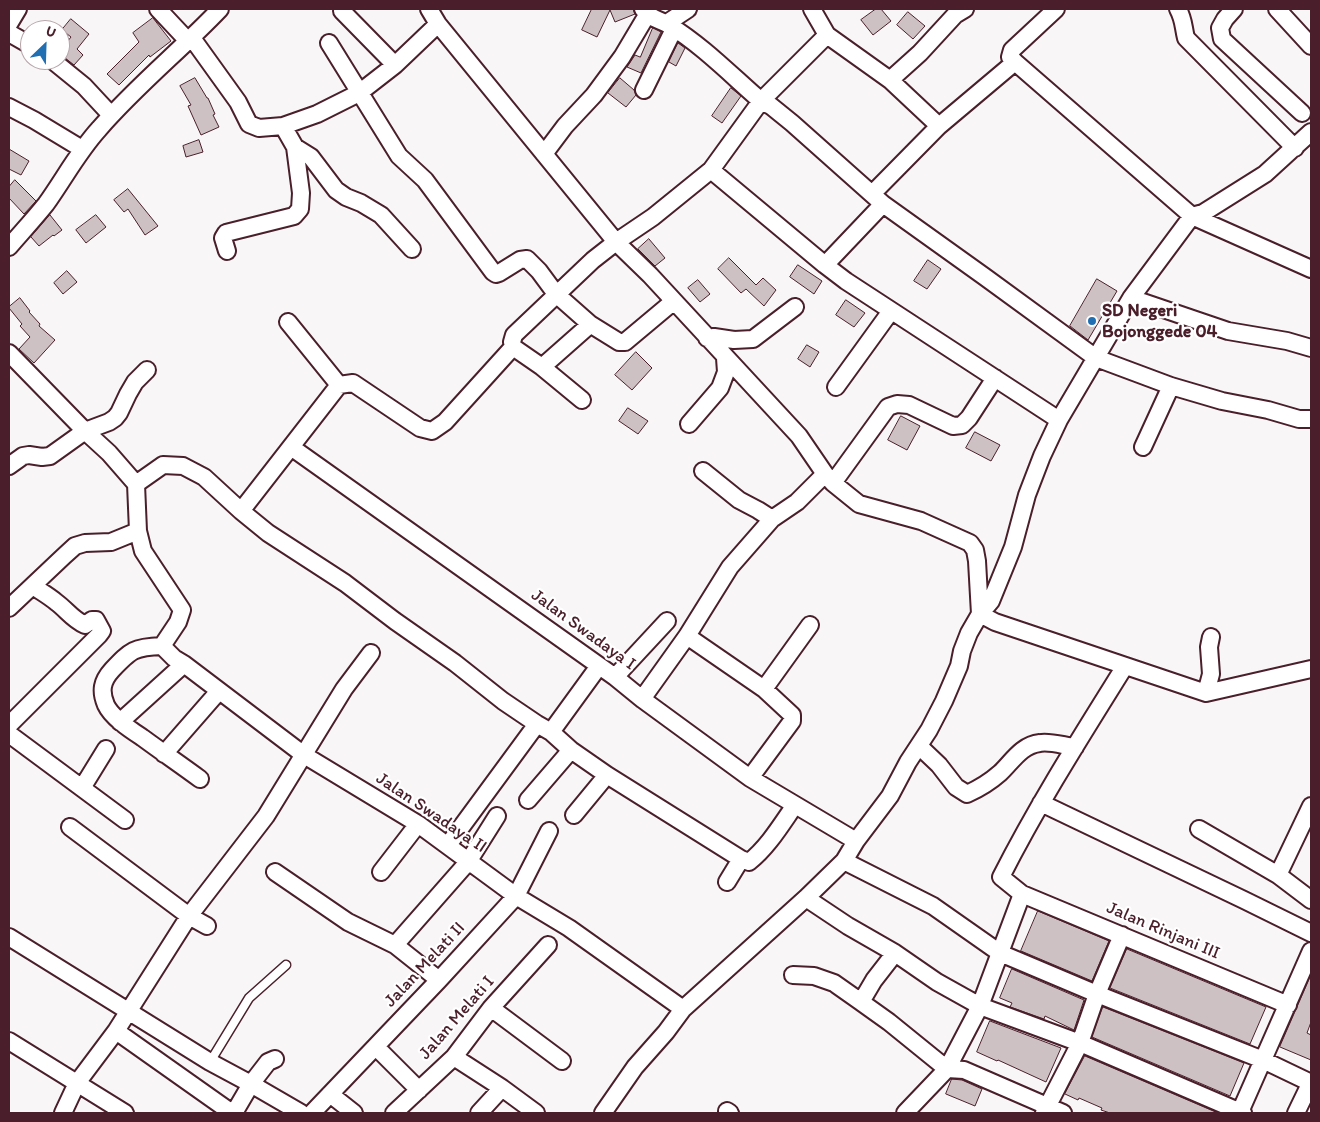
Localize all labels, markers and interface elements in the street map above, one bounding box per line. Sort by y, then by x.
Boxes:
north arrow [20,20,70,70]
text: U [43,22,59,41]
place label: SD Negeri Bojonggede 04 [1102,300,1217,342]
marker: SD Negeri Bojonggede 04 [1086,315,1098,327]
street label: Jalan Swadaya I [526,585,640,675]
street label: Jalan Swadaya II [372,768,490,858]
street label: Jalan Rinjani III [1103,897,1223,965]
street label: Jalan Melati II [380,918,470,1012]
street label: Jalan Melati I [415,972,499,1064]

